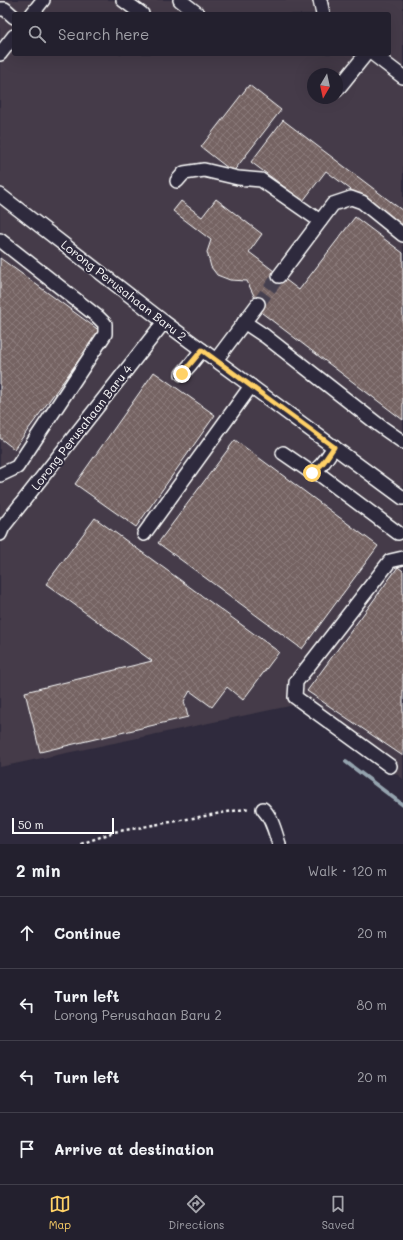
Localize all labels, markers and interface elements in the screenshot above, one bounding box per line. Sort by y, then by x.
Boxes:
search box [12,12,391,56]
icon: search [26,23,48,45]
text: Search here [58,24,149,44]
north arrow [307,68,343,104]
street label: Lorong Perusahaan Baru 2 [58,236,190,344]
street label: Lorong Perusahaan Baru 4 [27,361,135,493]
route end [173,365,191,383]
route start [303,464,321,482]
scale bar [12,816,114,835]
text: 50 m [18,817,44,832]
text: 2 min [16,859,61,881]
text: Walk · 120 m [308,862,387,879]
icon: ahead [16,922,38,944]
text: Continue [54,923,121,943]
text: 20 m [357,924,387,941]
text: Turn left [54,986,119,1006]
icon: left [16,994,38,1016]
text: 80 m [357,996,387,1013]
text: Lorong Perusahaan Baru 2 [54,1006,222,1023]
icon: left [16,1066,38,1088]
text: Turn left [54,1067,119,1087]
text: 20 m [357,1068,387,1085]
icon: arrive [16,1138,38,1160]
text: Arrive at destination [54,1139,214,1159]
tab: Map [49,1193,71,1232]
tab: Directions [168,1193,224,1232]
tab: Saved [322,1193,354,1232]

